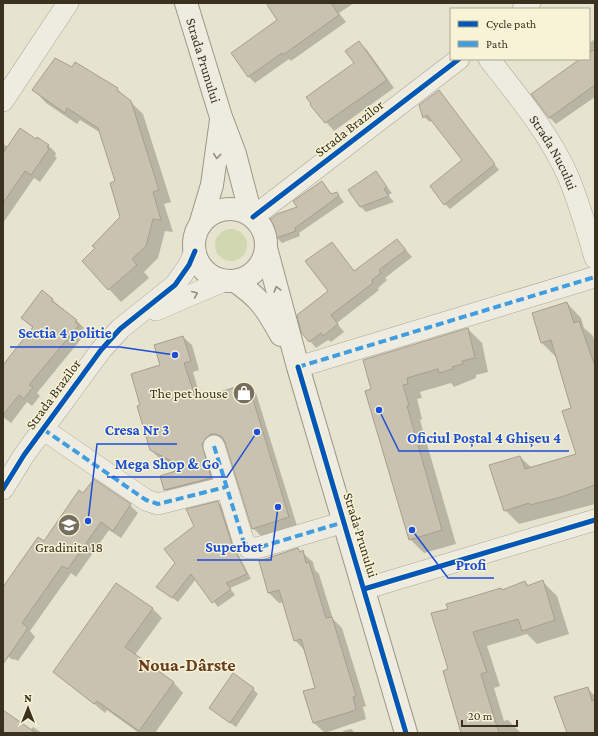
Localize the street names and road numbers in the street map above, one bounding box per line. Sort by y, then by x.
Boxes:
street label: Strada Prunului [183,16,224,105]
street label: Strada Brazilor [311,96,387,160]
street label: Strada Nucului [526,112,581,192]
street label: Strada Brazilor [22,356,84,432]
street label: Strada Prunului [340,491,382,580]

